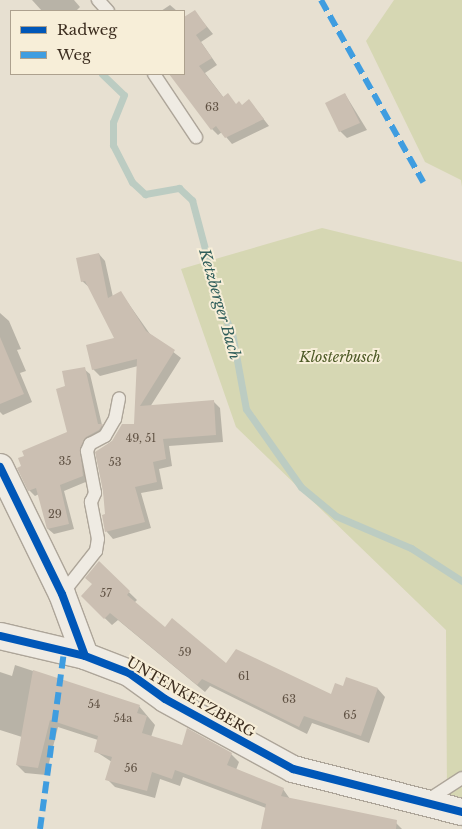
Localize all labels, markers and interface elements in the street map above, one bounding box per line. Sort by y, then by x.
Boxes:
legend [10,10,185,75]
text: Radweg [57,20,117,39]
text: Weg [57,45,91,64]
house number: 63 [205,100,219,114]
water label: Ketzberger Bach [196,246,244,362]
park label: Klosterbusch [299,349,381,365]
house number: 49, 51 [126,431,156,445]
house number: 35 [58,454,72,468]
house number: 53 [108,455,122,469]
house number: 29 [48,507,62,521]
house number: 57 [100,586,112,600]
house number: 59 [178,645,192,659]
street label: UNTENKETZBERG [124,653,258,741]
house number: 61 [238,669,250,683]
house number: 63 [282,692,296,706]
house number: 54 [88,697,100,711]
house number: 65 [343,708,357,722]
house number: 54a [114,711,132,725]
house number: 56 [124,761,138,775]

